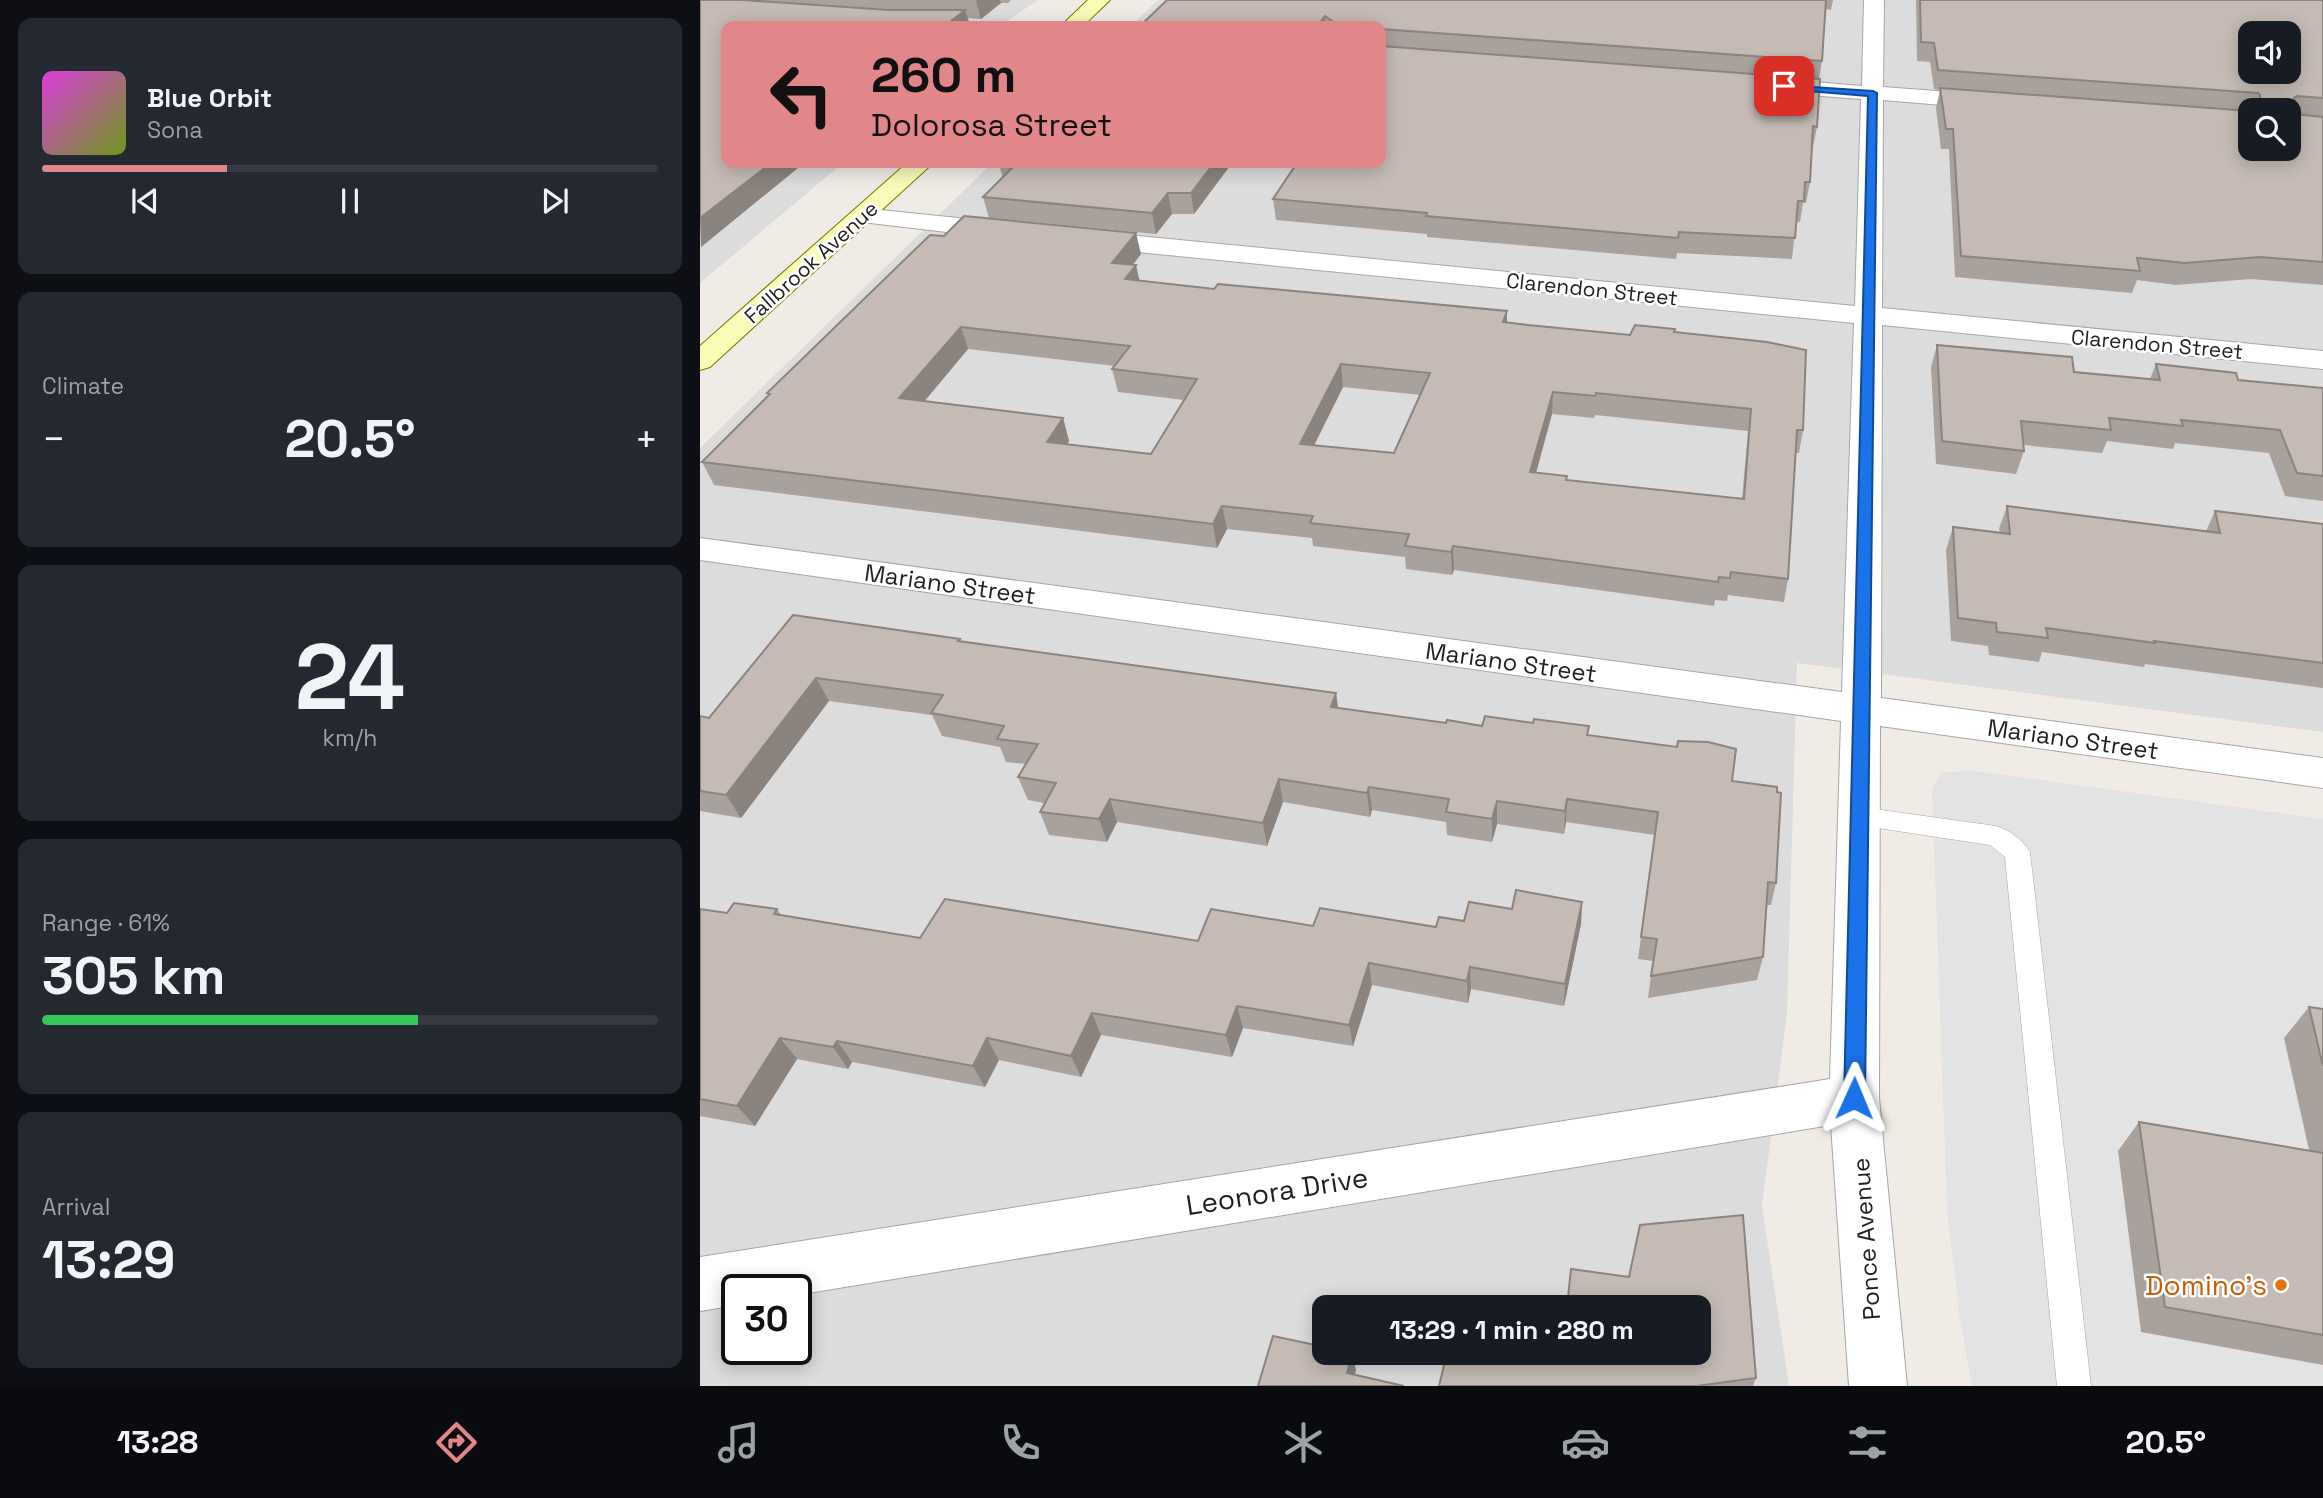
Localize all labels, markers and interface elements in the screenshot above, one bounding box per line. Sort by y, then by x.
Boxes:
map controls [2238,21,2301,161]
button: sound [2238,21,2301,84]
text: 260 m [871,44,1016,106]
icon: left [756,49,847,140]
pin [1754,56,1814,116]
icon: arrive [1765,67,1803,105]
text: Blue Orbit [147,81,272,115]
button: search [2238,98,2301,161]
text: Dolorosa Street [871,105,1112,145]
text: Sona [147,115,203,145]
icon: previous [126,182,164,220]
icon: pause [331,182,369,220]
icon: next [536,182,574,220]
street label: Fallbrook Avenue [738,195,884,329]
street label: Clarendon Street [1505,267,1679,311]
street label: Clarendon Street [2070,323,2244,365]
text: Climate [42,371,124,401]
text: 20.5° [284,406,416,472]
text: − [42,415,66,463]
text: + [634,415,658,463]
street label: Mariano Street [863,557,1037,611]
text: 24 [295,619,405,736]
street label: Mariano Street [1424,635,1598,689]
street label: Mariano Street [1986,712,2160,766]
text: km/h [323,723,377,753]
text: Range · 61% [42,908,170,938]
text: 305 km [42,943,225,1009]
position arrow [1817,1061,1891,1135]
street label: Ponce Avenue [1845,1157,1887,1321]
street label: Leonora Drive [1183,1159,1371,1223]
text: Arrival [42,1192,110,1222]
text: 13:29 [42,1227,175,1293]
place label: Domino's [2145,1267,2267,1303]
speed limit sign: 30 [721,1274,812,1365]
marker: Domino's [2273,1277,2289,1293]
text: 13:29 · 1 min · 280 m [1389,1313,1634,1347]
icon: directions [432,1418,481,1467]
icon: music [714,1418,763,1467]
icon: phone [996,1418,1045,1467]
icon: climate [1279,1418,1328,1467]
icon: car [1561,1418,1610,1467]
icon: filters [1843,1418,1892,1467]
text: 13:28 [117,1422,198,1462]
text: 20.5° [2126,1422,2206,1462]

